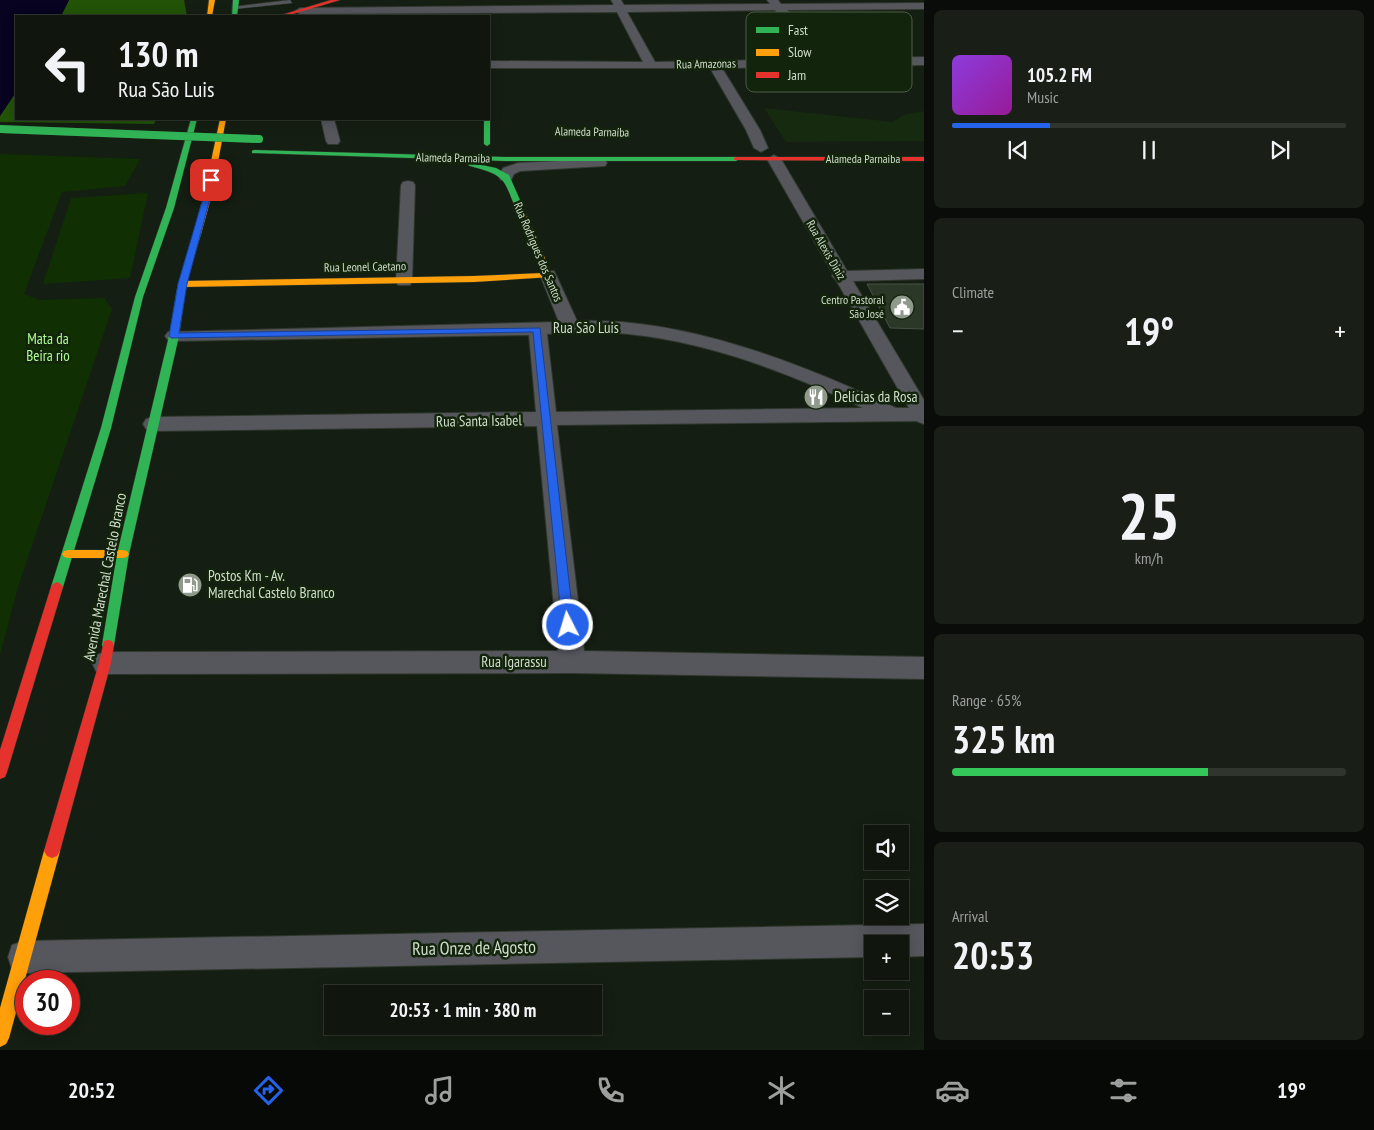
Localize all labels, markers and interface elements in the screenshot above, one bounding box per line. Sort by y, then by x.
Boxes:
legend [746,12,912,92]
text: Fast [788,21,808,39]
text: 130 m [118,31,199,77]
icon: left [35,35,100,100]
text: Slow [788,43,812,61]
street label: Rua Amazonas [676,55,736,72]
text: 105.2 FM [1027,63,1092,87]
text: Jam [787,66,806,84]
text: Rua São Luis [118,75,215,103]
text: Music [1027,87,1059,107]
street label: Alameda Parnaíba [555,123,630,140]
icon: previous [1004,136,1032,164]
icon: pause [1135,136,1163,164]
icon: next [1266,136,1294,164]
street label: Alameda Parnaiba [416,149,491,166]
street label: Alameda Parnaiba [826,151,900,166]
pin [190,159,232,201]
icon: arrive [197,166,225,194]
street label: Rua Rodrigues dos Santos [511,200,566,304]
street label: Rua Alexis Diniz [803,217,850,282]
street label: Rua Leonel Caetano [324,258,406,275]
text: Climate [952,282,994,302]
place label: Centro Pastoral São José [821,292,884,321]
public building icon: Centro Pastoral São José [889,294,915,320]
text: 19° [1124,306,1174,355]
text: − [952,312,964,349]
text: + [1334,312,1346,349]
street label: Rua São Luis [553,318,619,337]
park label: Mata da Beira rio [26,329,70,365]
restaurant icon: Delícias da Rosa [803,384,829,410]
place label: Delícias da Rosa [834,387,918,406]
street label: Rua Santa Isabel [436,410,523,431]
text: 25 [1118,473,1180,557]
street label: Avenida Marechal Castelo Branco [79,491,130,663]
text: km/h [1135,548,1163,568]
place label: Postos Km - Av. Marechal Castelo Branco [208,566,335,602]
fuel station icon: Postos Km - Av. Marechal Castelo Branco [177,572,203,598]
position arrow [541,598,593,650]
street label: Rua Igarassu [481,652,547,671]
text: Range · 65% [952,690,1021,710]
text: 325 km [952,714,1055,763]
map controls [864,825,909,1035]
button: sound [864,825,909,870]
button: layers [864,880,909,925]
text: Arrival [952,906,988,926]
text: 20:53 [952,930,1034,979]
street label: Rua Onze de Agosto [412,935,536,960]
button: + [864,935,909,980]
speed limit sign: 30 [15,970,80,1035]
button: − [864,990,909,1035]
text: 20:53 · 1 min · 380 m [390,998,536,1022]
icon: directions [251,1073,286,1108]
icon: music [422,1073,457,1108]
icon: phone [593,1073,628,1108]
icon: climate [764,1073,799,1108]
icon: car [935,1073,970,1108]
icon: filters [1106,1073,1141,1108]
text: 20:52 [68,1076,116,1104]
text: 19° [1277,1076,1306,1104]

